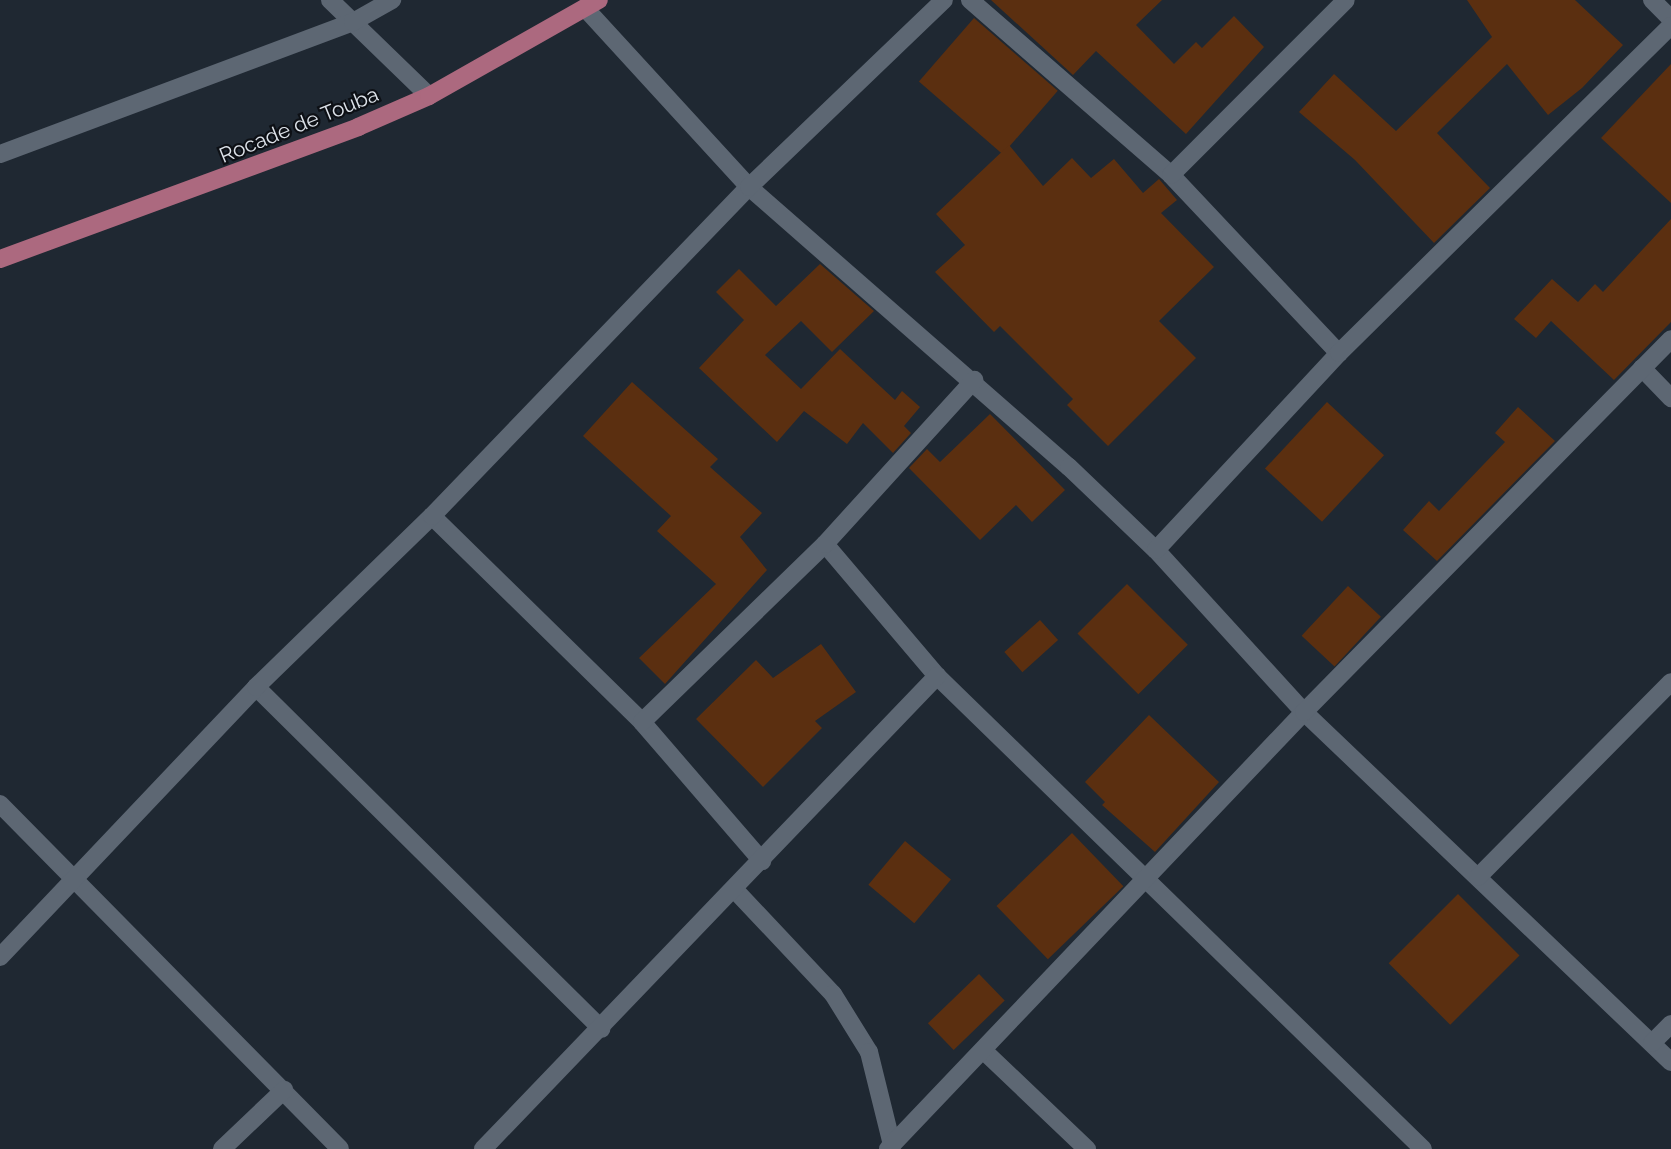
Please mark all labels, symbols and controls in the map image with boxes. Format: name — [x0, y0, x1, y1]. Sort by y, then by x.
street label: Rocade de Touba — [215, 81, 383, 169]

